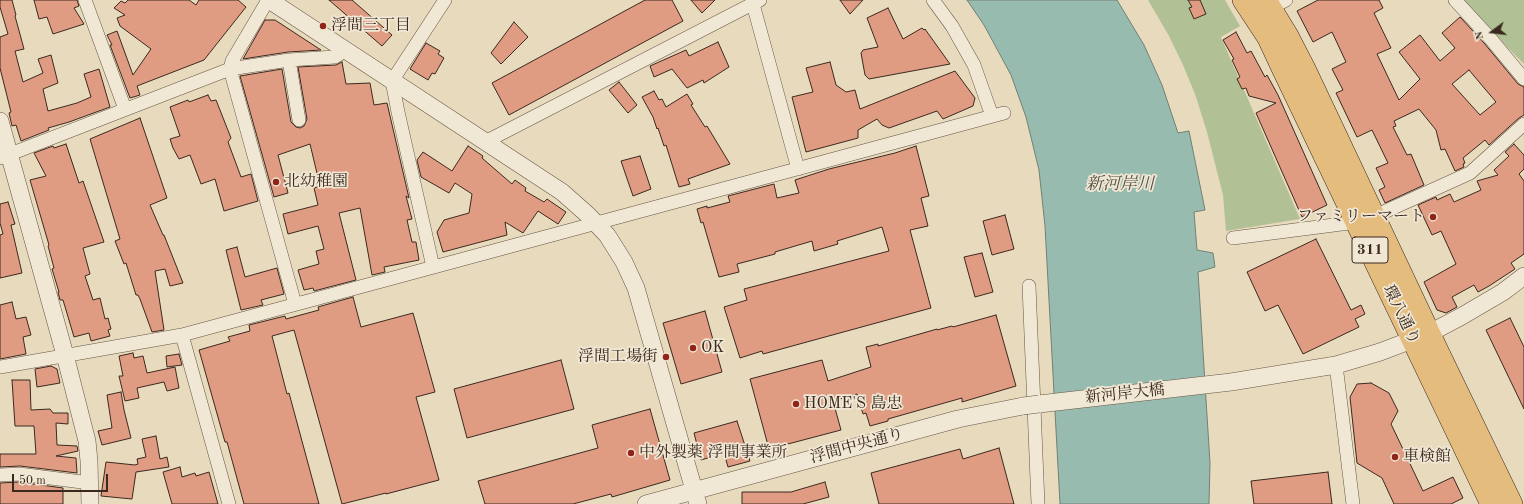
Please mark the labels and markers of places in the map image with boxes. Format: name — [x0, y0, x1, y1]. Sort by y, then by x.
place label: 浮間三丁目 — [331, 16, 411, 36]
marker: 浮間三丁目 — [318, 21, 328, 31]
place label: 北幼稚園 — [284, 172, 348, 192]
marker: 北幼稚園 — [271, 177, 281, 187]
place label: ファミリーマート — [1297, 207, 1425, 227]
marker: ファミリーマート — [1428, 212, 1438, 222]
place label: OK — [701, 338, 724, 358]
marker: OK — [688, 343, 698, 353]
place label: 浮間工場街 — [578, 347, 658, 367]
marker: 浮間工場街 — [661, 352, 671, 362]
place label: HOME'S 島忠 — [804, 394, 902, 414]
marker: HOME'S 島忠 — [791, 399, 801, 409]
place label: 中外製薬 浮間事業所 — [639, 443, 787, 463]
place label: 車検館 — [1403, 447, 1451, 467]
marker: 中外製薬 浮間事業所 — [626, 448, 636, 458]
marker: 車検館 — [1390, 452, 1400, 462]

